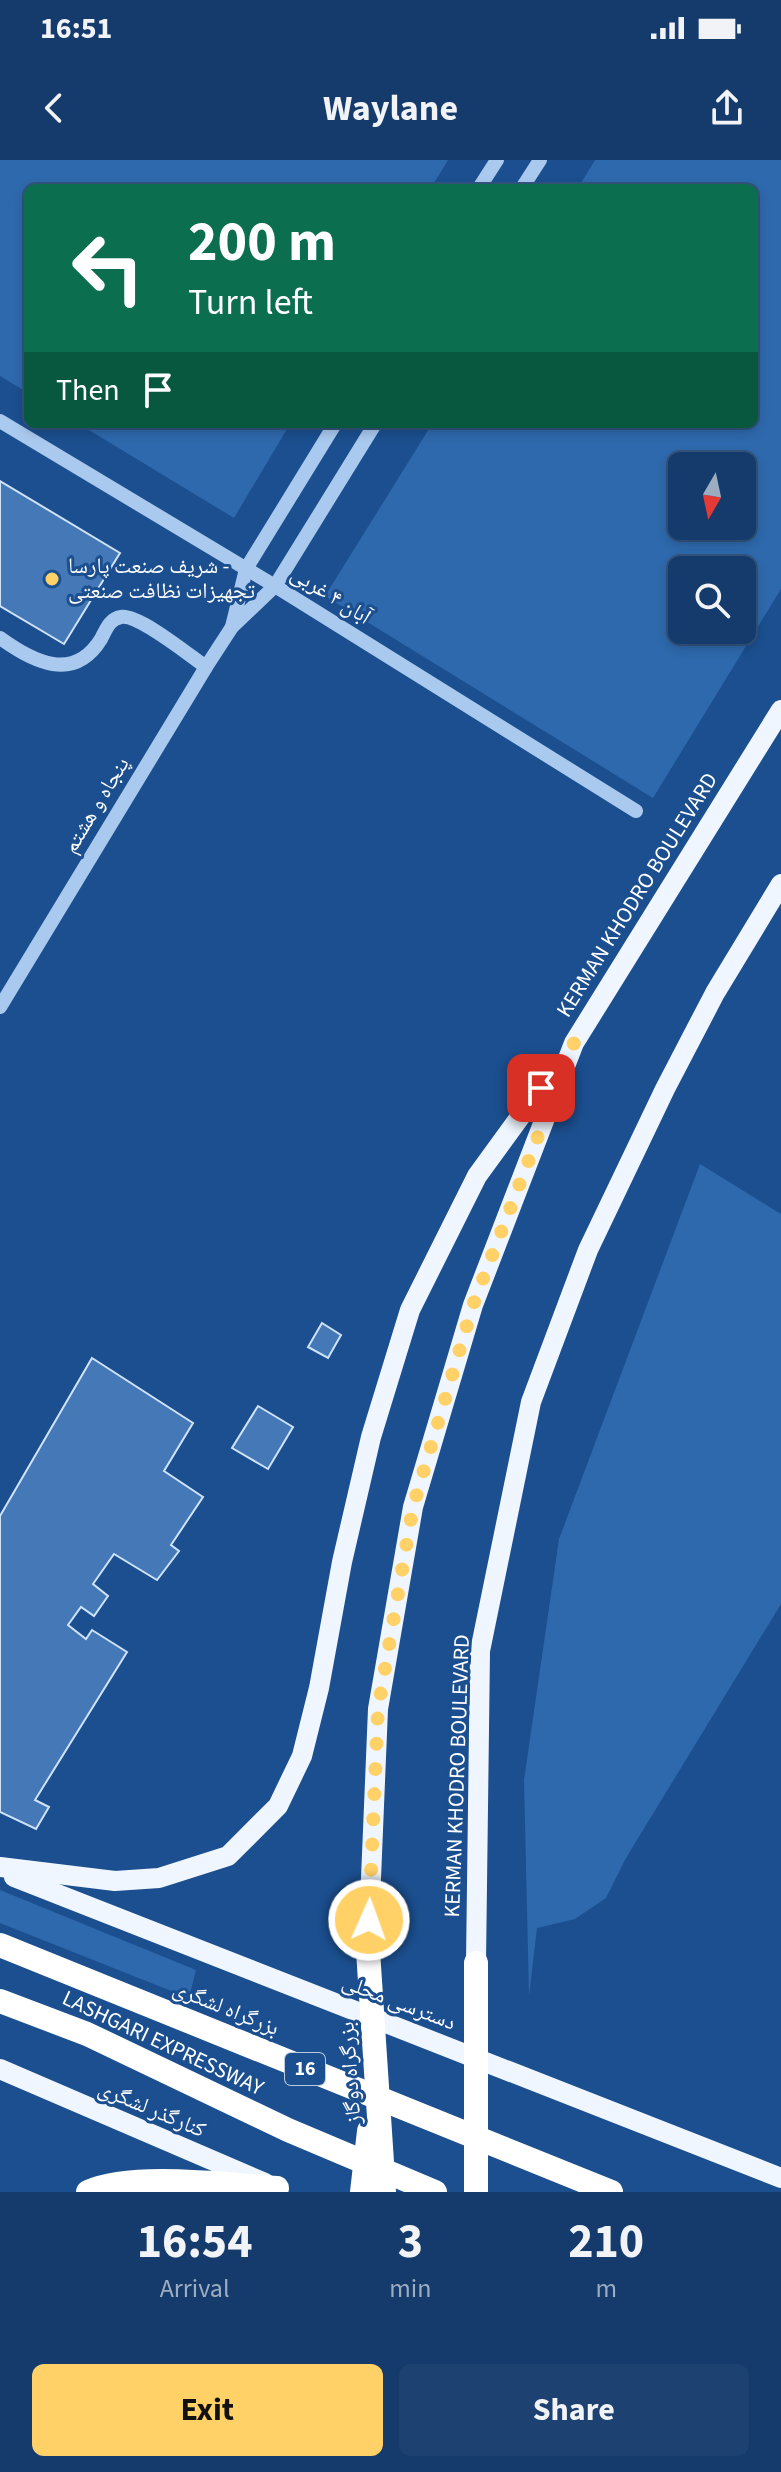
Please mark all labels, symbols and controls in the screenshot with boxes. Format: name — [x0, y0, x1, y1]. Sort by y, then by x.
text: 16:51 — [40, 7, 112, 50]
text: Waylane — [323, 83, 458, 134]
icon: back — [32, 86, 76, 130]
icon: share — [705, 86, 749, 130]
text: 200 m — [188, 203, 336, 282]
icon: left — [56, 216, 160, 320]
text: Turn left — [188, 277, 313, 328]
icon: arrive — [136, 368, 180, 412]
text: Then — [56, 369, 120, 412]
north arrow — [668, 452, 756, 540]
map controls — [668, 452, 756, 644]
place label: شریف صنعت پارسا - تجهیزات نظافت صنعتی — [68, 550, 255, 607]
button: search — [668, 556, 756, 644]
street label: آبان ۴ غربی — [285, 558, 378, 633]
marker: شریف صنعت پارسا - تجهیزات نظافت صنعتی — [43, 570, 61, 588]
street label: پنجاه و هشتم — [55, 751, 137, 859]
street label: KERMAN KHODRO BOULEVARD — [548, 766, 726, 1024]
pin — [507, 1054, 575, 1122]
icon: arrive — [519, 1066, 563, 1110]
street label: KERMAN KHODRO BOULEVARD — [436, 1634, 478, 1918]
position arrow — [327, 1878, 411, 1962]
street label: دسترسی محلی — [337, 1966, 461, 2038]
street label: بزرگراه لشگری — [168, 1972, 284, 2044]
street label: LASHGARI EXPRESSWAY — [57, 1982, 269, 2104]
street label: بزرگراه دوگاز — [330, 2021, 370, 2126]
road number: 16 — [285, 2053, 325, 2085]
street label: کنارگذر لشگری — [93, 2072, 211, 2146]
text: 16:54 — [137, 2208, 253, 2276]
text: 3 — [398, 2208, 423, 2276]
text: 210 — [568, 2208, 644, 2276]
text: Arrival — [160, 2270, 230, 2307]
text: min — [389, 2270, 431, 2307]
text: m — [595, 2270, 617, 2307]
button: Exit — [32, 2364, 383, 2456]
button: Share — [399, 2364, 749, 2456]

